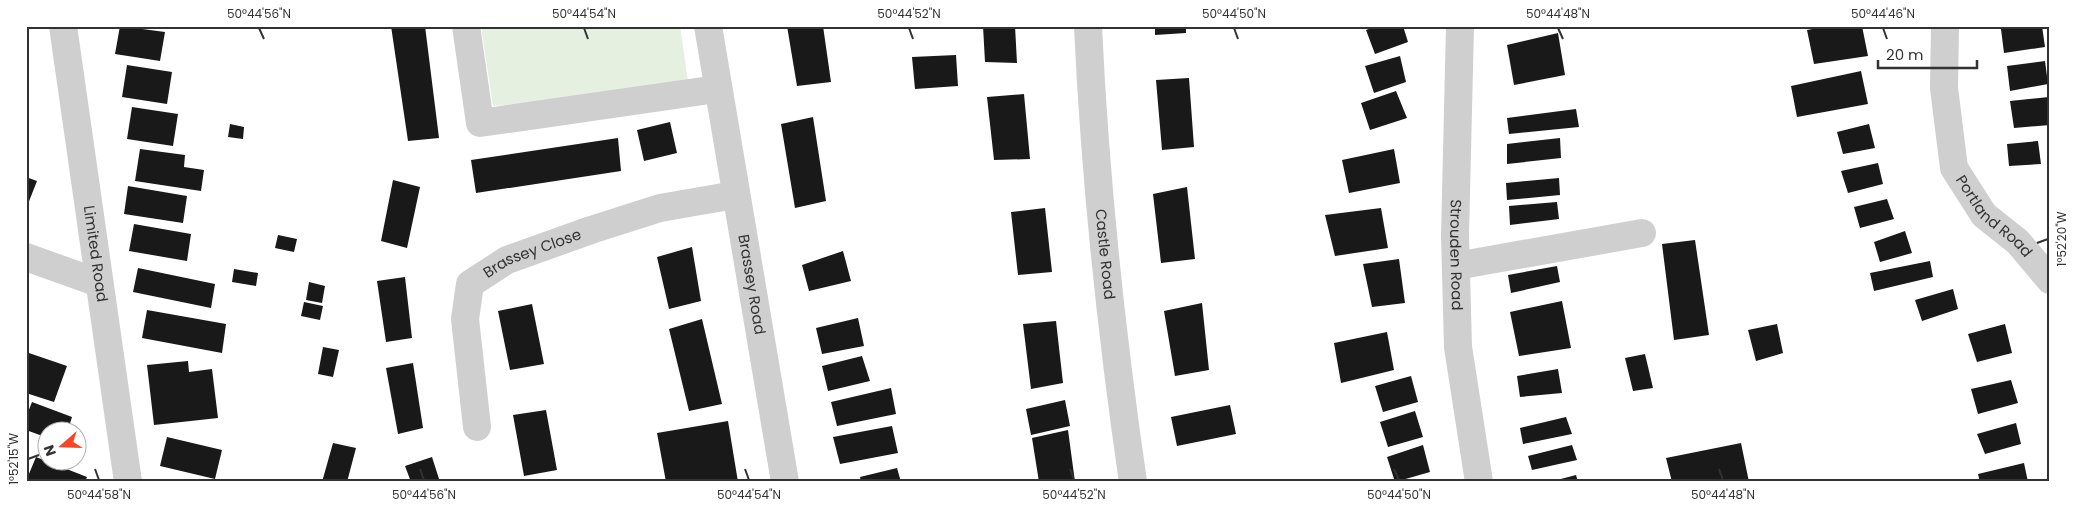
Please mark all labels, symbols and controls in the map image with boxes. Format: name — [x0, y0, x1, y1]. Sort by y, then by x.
text: 50°44'56"N — [227, 5, 291, 22]
text: 50°44'54"N — [552, 5, 616, 22]
text: 50°44'52"N — [877, 5, 941, 22]
text: 50°44'50"N — [1202, 5, 1266, 22]
text: 50°44'48"N — [1526, 5, 1590, 22]
text: 50°44'46"N — [1851, 5, 1915, 22]
scale bar — [1878, 38, 1977, 70]
text: 20 m — [1886, 44, 1924, 65]
street label: Portland Road — [1951, 171, 2037, 262]
street label: Strouden Road — [1445, 199, 1468, 311]
street label: Limited Road — [79, 204, 113, 303]
street label: Castle Road — [1091, 208, 1121, 301]
text: 1°52'20"W — [2053, 211, 2070, 266]
street label: Brassey Close — [479, 223, 584, 283]
street label: Brassey Road — [733, 233, 771, 336]
north arrow — [38, 420, 88, 470]
text: 1°52'15"W — [5, 433, 22, 485]
text: N — [39, 442, 61, 459]
text: 50°44'58"N — [67, 486, 131, 503]
text: 50°44'56"N — [392, 486, 456, 503]
text: 50°44'54"N — [717, 486, 781, 503]
text: 50°44'52"N — [1042, 486, 1106, 503]
text: 50°44'50"N — [1367, 486, 1431, 503]
text: 50°44'48"N — [1691, 486, 1755, 503]

